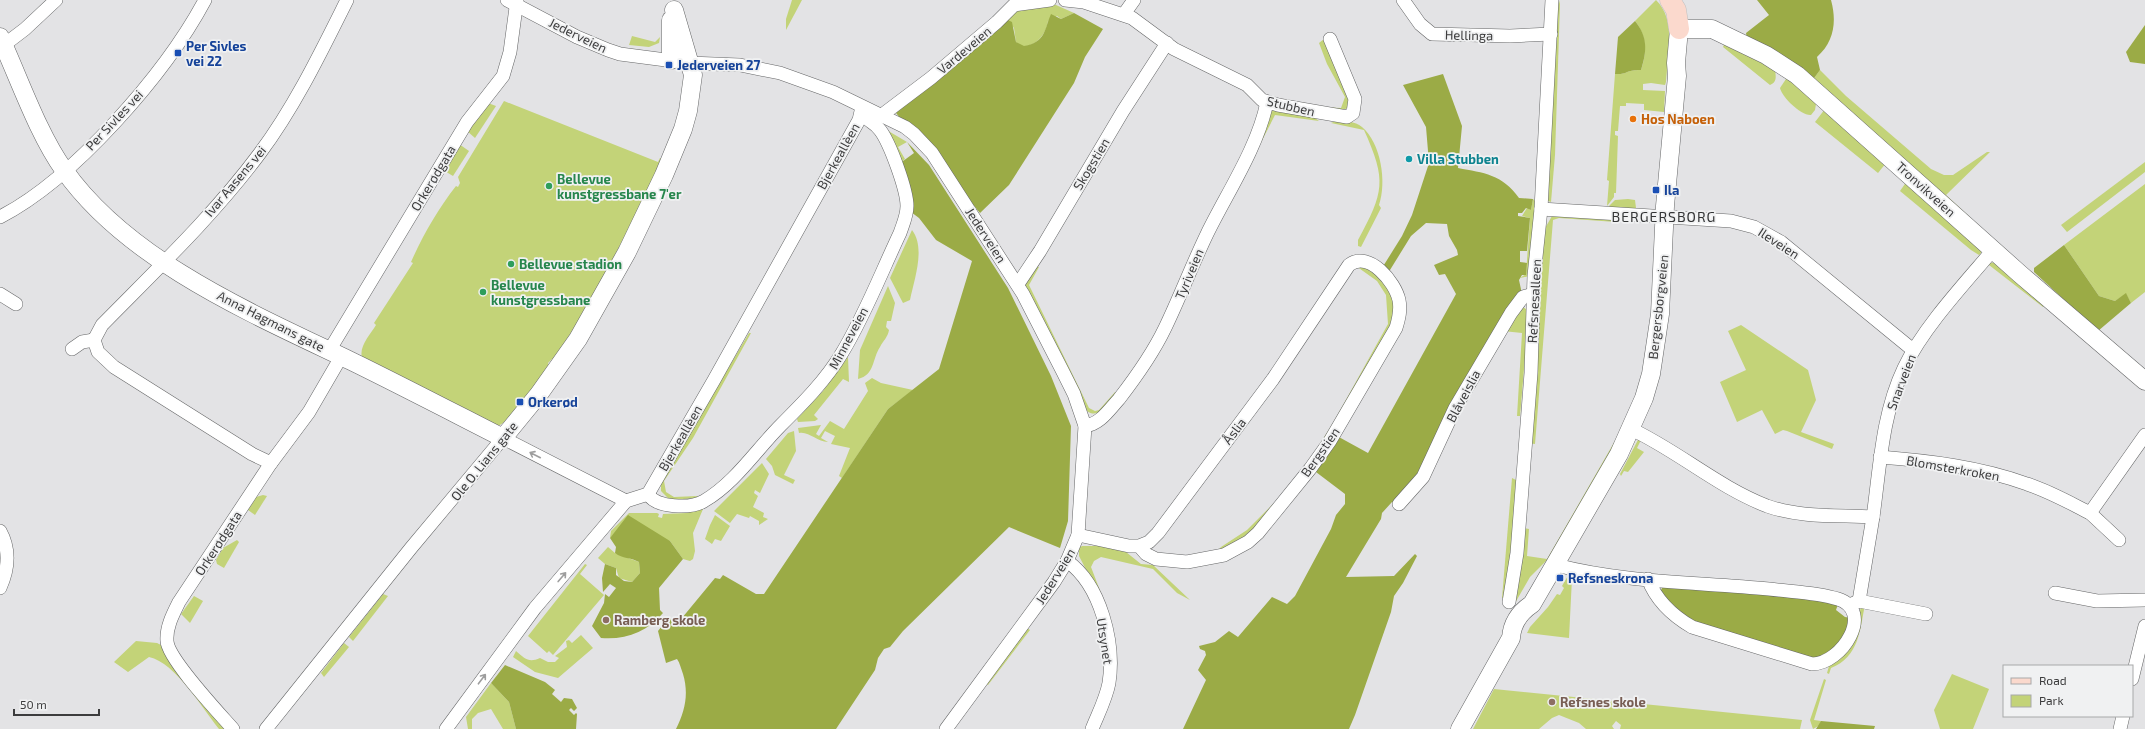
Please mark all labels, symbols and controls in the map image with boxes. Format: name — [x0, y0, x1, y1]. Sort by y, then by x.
street label: Jederveien — [546, 14, 610, 56]
street label: Vardeveien — [934, 23, 994, 77]
street label: Hellinga — [1445, 27, 1493, 43]
place label: Per Sivles vei 22 — [186, 38, 247, 69]
marker: Per Sivles vei 22 — [173, 48, 183, 58]
place label: Jederveien 27 — [677, 57, 760, 73]
marker: Jederveien 27 — [664, 60, 674, 70]
street label: Per Sivles vei — [82, 86, 146, 154]
street label: Stubben — [1265, 93, 1317, 119]
place label: Hos Naboen — [1641, 111, 1715, 127]
marker: Hos Naboen — [1628, 114, 1638, 124]
street label: Bjerkeallèen — [813, 120, 863, 192]
street label: Skogstien — [1069, 135, 1113, 193]
street label: Ivar Aasens vei — [201, 142, 269, 220]
street label: Orkerødgata — [407, 142, 459, 214]
place label: Villa Stubben — [1417, 151, 1499, 167]
marker: Villa Stubben — [1404, 154, 1414, 164]
street label: Tronvikveien — [1893, 158, 1959, 220]
place label: Bellevue kunstgressbane 7'er — [557, 171, 682, 202]
marker: Bellevue kunstgressbane 7'er — [544, 181, 554, 191]
place label: Ila — [1664, 182, 1679, 198]
marker: Ila — [1651, 185, 1661, 195]
street label: Jederveien — [962, 204, 1010, 266]
district label: BERGERSBORG — [1612, 208, 1716, 225]
street label: Ileveien — [1755, 224, 1803, 262]
street label: Tyriveien — [1171, 246, 1207, 302]
street label: Bergersborgveien — [1645, 254, 1671, 360]
place label: Bellevue stadion — [519, 256, 622, 272]
marker: Bellevue stadion — [506, 259, 516, 269]
street label: Refsnesalleen — [1524, 259, 1544, 343]
place label: Bellevue kunstgressbane — [491, 277, 590, 308]
street label: Anna Hagmans gate — [215, 287, 327, 355]
marker: Bellevue kunstgressbane — [478, 287, 488, 297]
street label: Minneveien — [825, 304, 871, 372]
street label: Snarveien — [1883, 352, 1919, 412]
street label: Blåveislia — [1443, 367, 1483, 425]
place label: Orkerød — [528, 394, 578, 410]
marker: Orkerød — [515, 397, 525, 407]
street label: Bjerkeallèen — [655, 402, 705, 474]
street label: Åslia — [1219, 415, 1249, 447]
street label: Ole O. Lians gate — [447, 418, 521, 504]
street label: Bergstien — [1297, 424, 1343, 480]
one-way arrow — [530, 451, 542, 458]
street label: Blomsterkroken — [1905, 452, 2001, 484]
street label: Orkerødgata — [191, 508, 245, 578]
street label: Jederveien — [1032, 545, 1078, 607]
place label: Refsneskrona — [1568, 570, 1653, 586]
one-way arrow — [557, 571, 566, 582]
marker: Refsneskrona — [1555, 573, 1565, 583]
place label: Ramberg skole — [614, 612, 705, 628]
marker: Ramberg skole — [601, 615, 611, 625]
street label: Utsynet — [1093, 617, 1117, 665]
legend — [2003, 665, 2133, 717]
text: Road — [2039, 673, 2067, 687]
one-way arrow — [478, 674, 486, 685]
scale bar — [14, 691, 99, 717]
text: Park — [2039, 693, 2064, 707]
place label: Refsnes skole — [1560, 694, 1646, 710]
text: 50 m — [20, 697, 47, 711]
marker: Refsnes skole — [1547, 697, 1557, 707]

